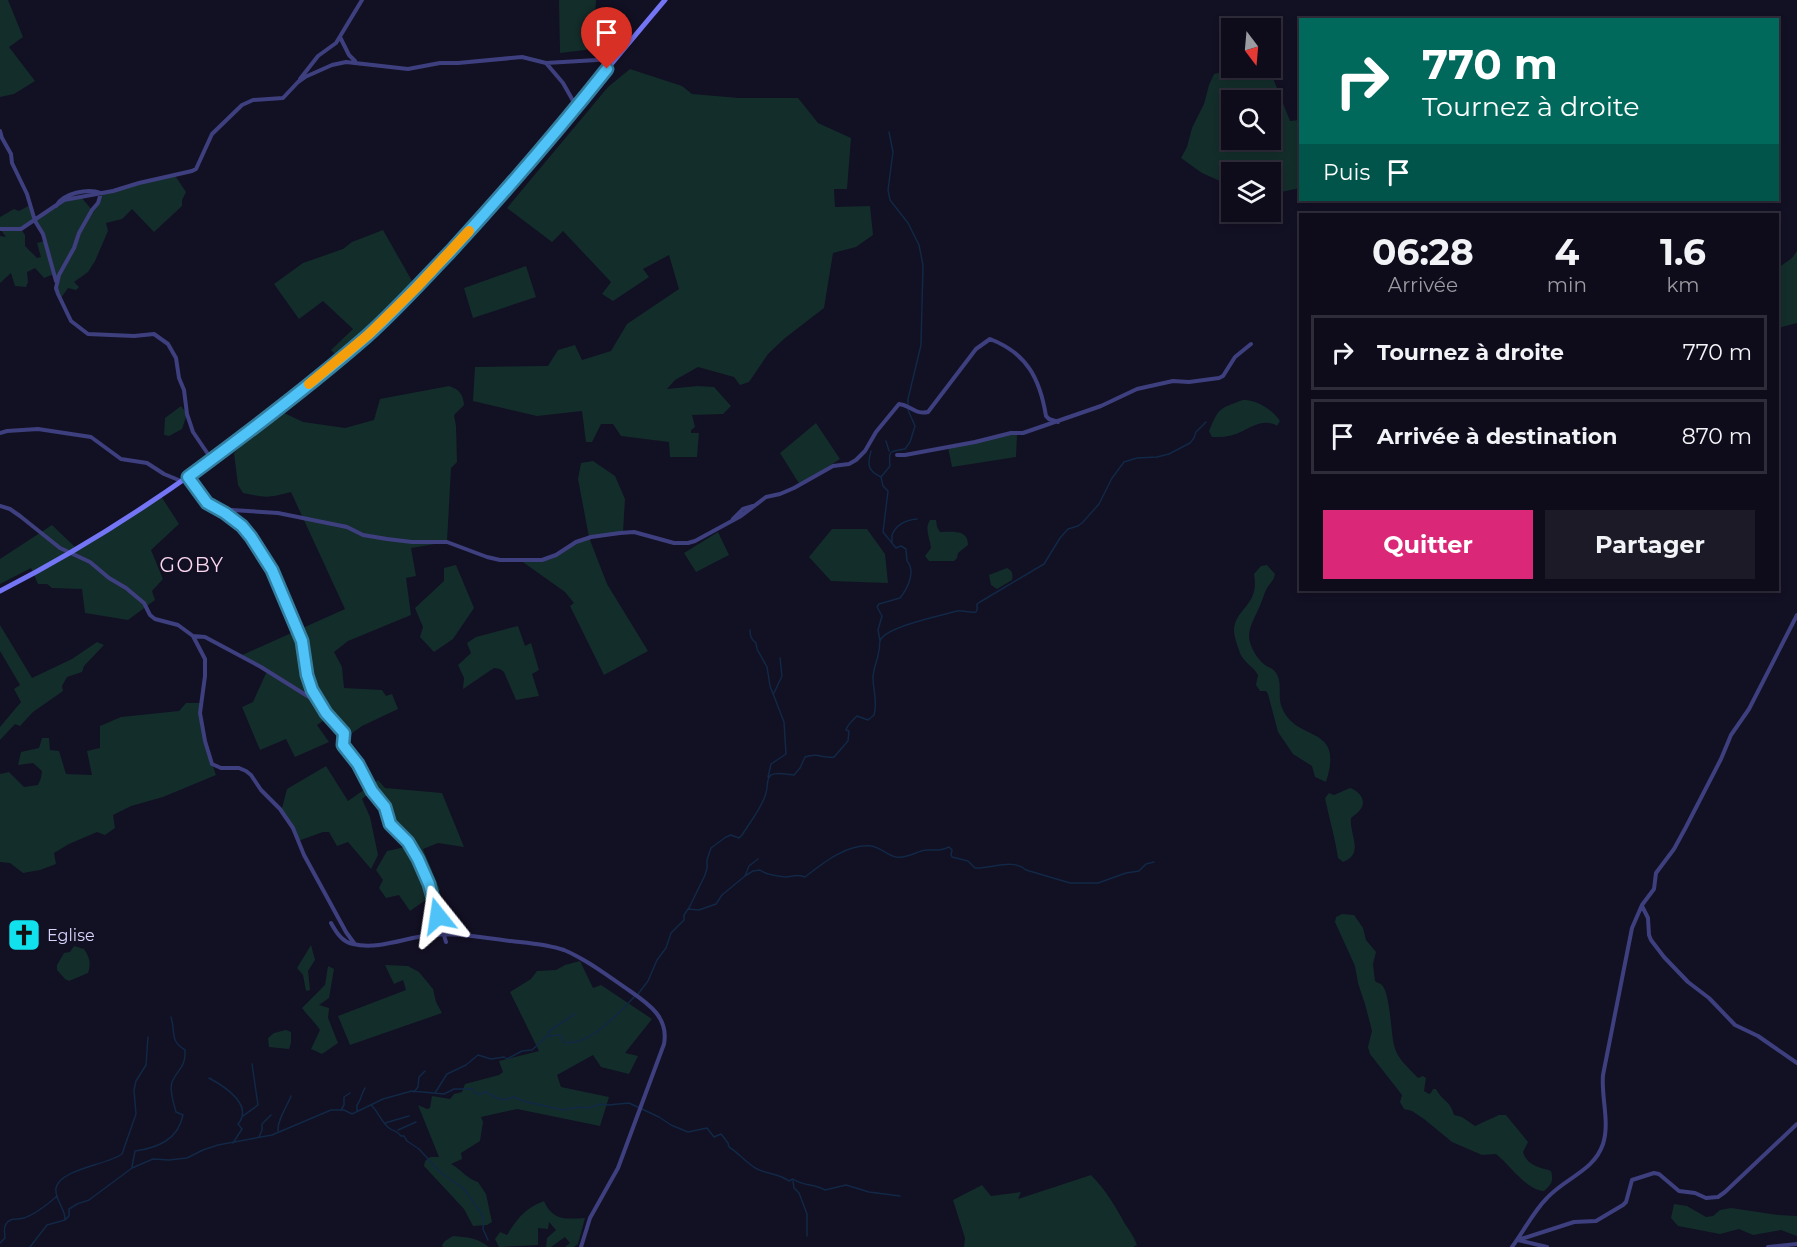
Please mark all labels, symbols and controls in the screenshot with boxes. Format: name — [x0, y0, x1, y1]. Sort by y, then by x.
pin — [581, 7, 632, 69]
icon: arrive — [590, 16, 623, 49]
north arrow — [1221, 18, 1281, 78]
map controls — [1221, 18, 1281, 222]
text: 770 m — [1422, 38, 1558, 90]
icon: right — [1323, 42, 1401, 120]
button: search — [1221, 90, 1281, 150]
text: Tournez à droite — [1422, 90, 1640, 123]
icon: arrive — [1382, 156, 1415, 189]
text: Puis — [1323, 159, 1370, 186]
button: layers — [1221, 162, 1281, 222]
text: 06:28 — [1372, 230, 1474, 274]
text: 4 — [1554, 230, 1579, 274]
text: 1.6 — [1660, 230, 1706, 274]
text: Arrivée — [1388, 273, 1458, 297]
text: min — [1547, 273, 1587, 297]
text: km — [1666, 273, 1699, 297]
icon: right — [1326, 336, 1359, 369]
text: Tournez à droite — [1377, 339, 1564, 366]
text: 770 m — [1683, 339, 1752, 366]
icon: arrive — [1326, 420, 1359, 453]
text: Arrivée à destination — [1377, 423, 1617, 450]
text: 870 m — [1682, 423, 1752, 450]
button: Quitter — [1323, 510, 1533, 579]
button: Partager — [1545, 510, 1755, 579]
district label: GOBY — [159, 553, 225, 577]
position arrow — [406, 884, 470, 948]
church icon: Eglise — [6, 917, 42, 953]
place label: Eglise — [47, 926, 95, 945]

